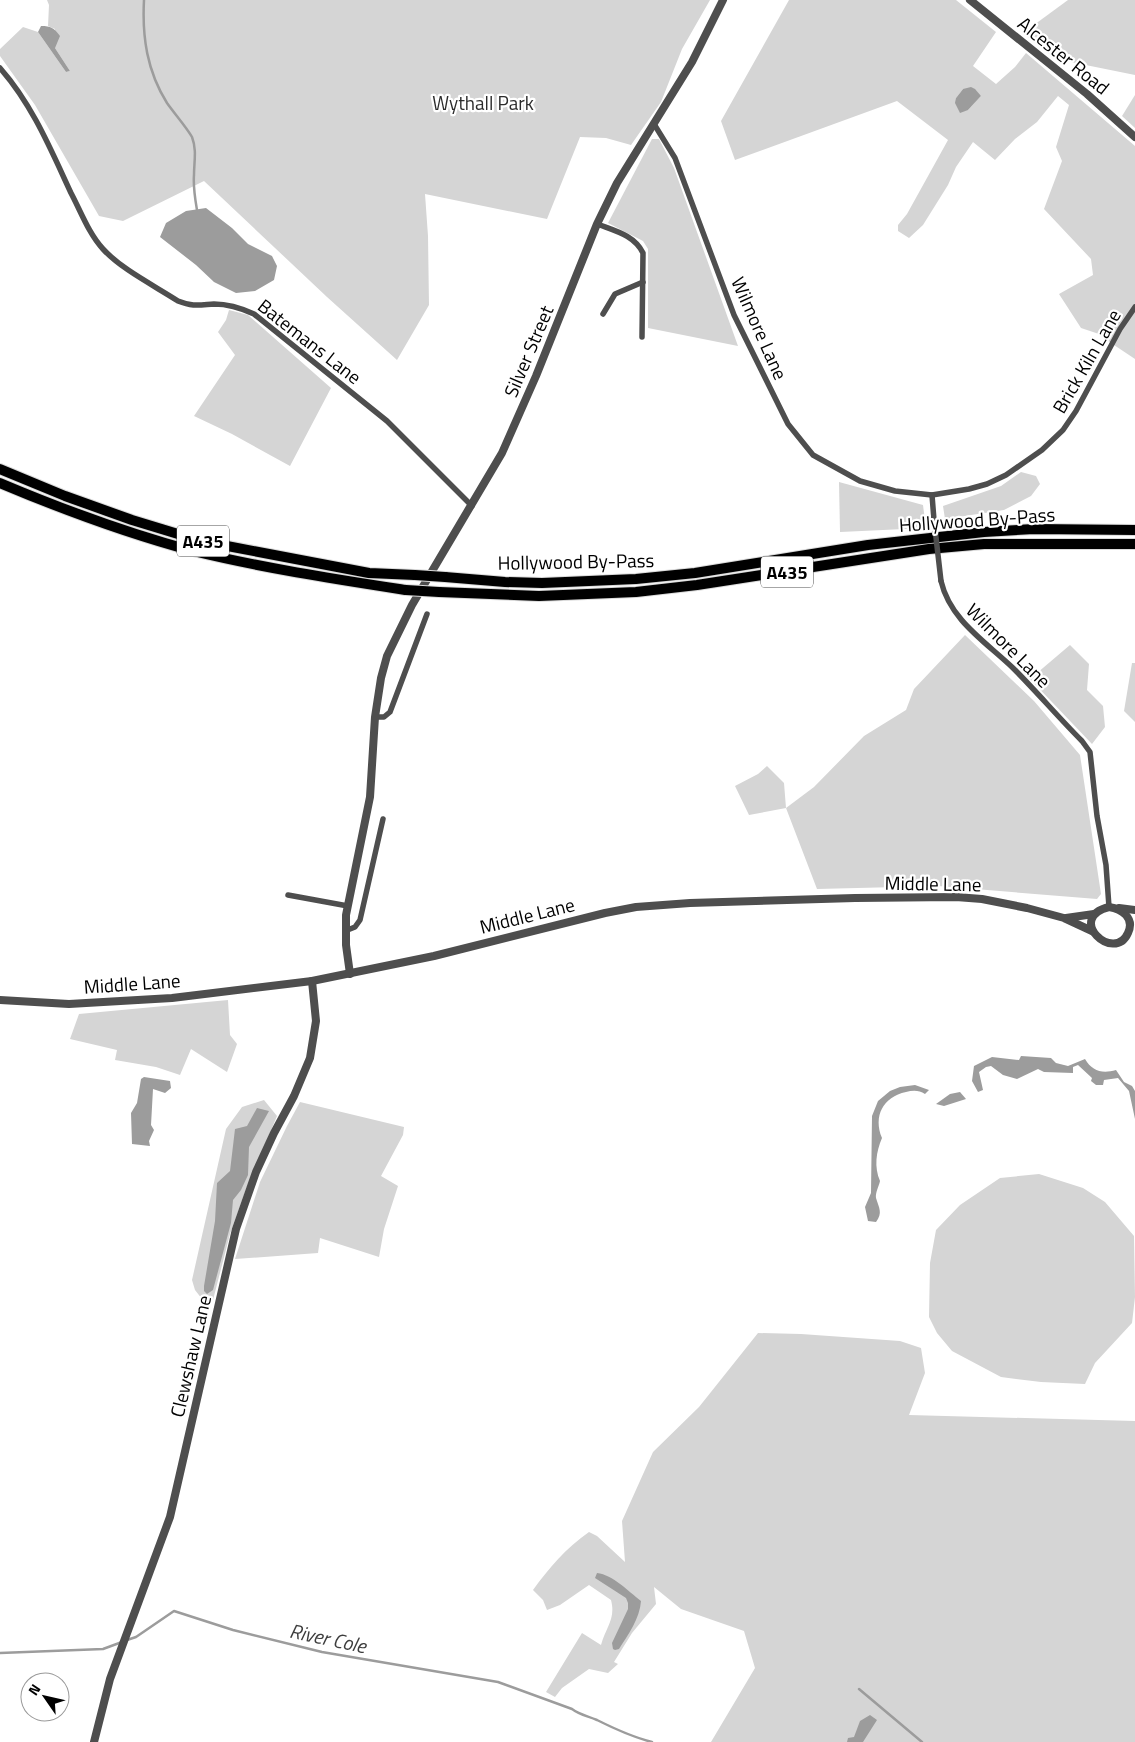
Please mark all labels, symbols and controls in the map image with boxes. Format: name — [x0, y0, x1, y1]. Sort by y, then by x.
street label: Alcester Road — [1012, 9, 1116, 101]
park label: Wythall Park — [432, 88, 534, 117]
street label: Wilmore Lane — [724, 272, 796, 384]
street label: Batemans Lane — [252, 291, 368, 391]
street label: Silver Street — [496, 300, 560, 401]
street label: Brick Kiln Lane — [1044, 303, 1128, 419]
street label: Hollywood By-Pass — [898, 499, 1056, 539]
road number: A435 — [177, 526, 229, 556]
street label: Hollywood By-Pass — [497, 545, 655, 577]
road number: A435 — [761, 556, 813, 588]
street label: Wilmore Lane — [960, 596, 1058, 694]
street label: Middle Lane — [884, 868, 982, 898]
street label: Middle Lane — [477, 889, 577, 941]
street label: Middle Lane — [83, 965, 181, 1001]
street label: Clewshaw Lane — [162, 1292, 218, 1420]
water label: River Cole — [287, 1615, 371, 1662]
north arrow — [20, 1672, 70, 1722]
text: N — [22, 1680, 45, 1699]

